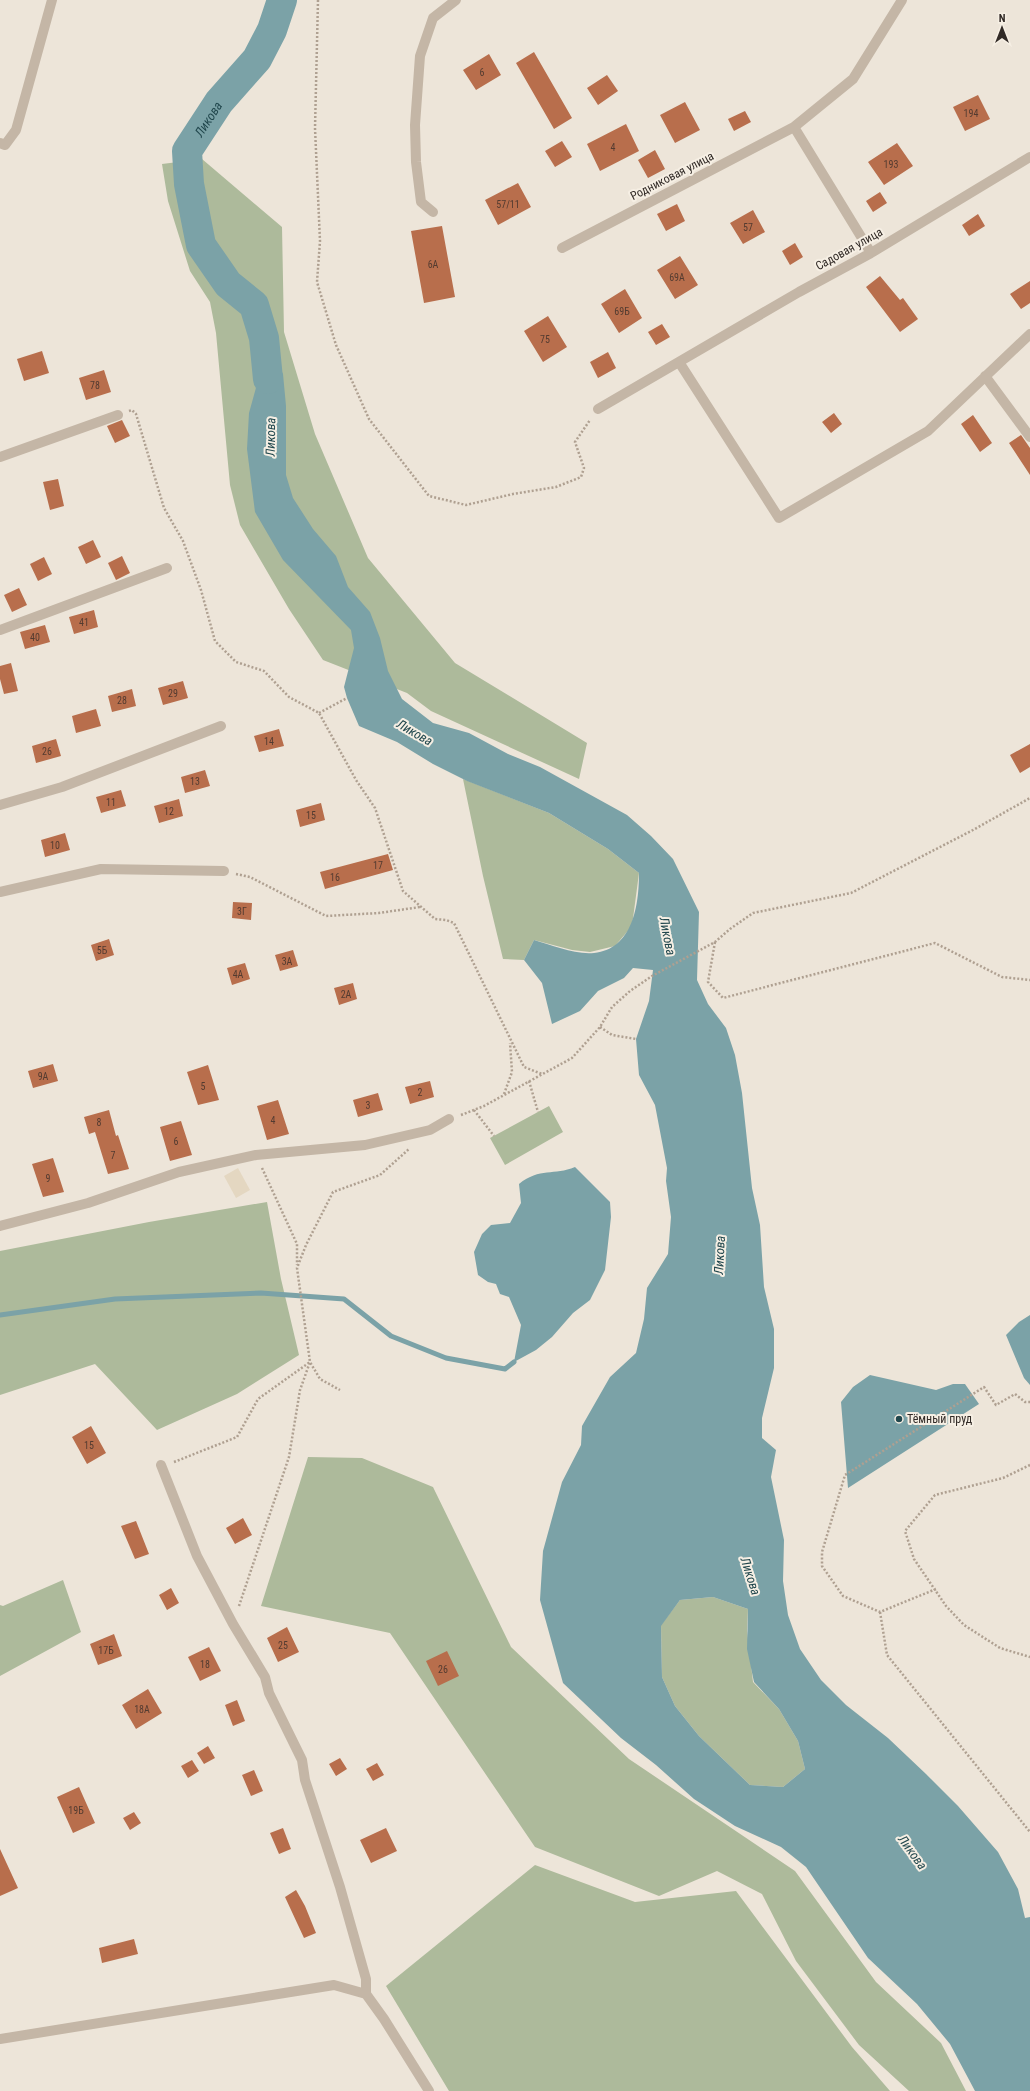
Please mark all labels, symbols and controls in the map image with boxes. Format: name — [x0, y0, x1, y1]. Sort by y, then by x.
north arrow — [982, 8, 1022, 48]
text: N — [999, 12, 1006, 25]
house number: 6 — [480, 67, 485, 78]
water label: Ликова — [191, 99, 225, 140]
house number: 194 — [964, 108, 978, 119]
house number: 4 — [611, 142, 616, 153]
street label: Родниковая улица — [628, 149, 716, 203]
house number: 193 — [884, 159, 898, 170]
house number: 57/11 — [496, 199, 520, 210]
house number: 57 — [743, 222, 753, 233]
street label: Садовая улица — [813, 225, 885, 273]
house number: 6А — [428, 259, 439, 270]
house number: 69А — [669, 272, 685, 283]
house number: 69Б — [614, 306, 630, 317]
house number: 75 — [540, 334, 550, 345]
house number: 78 — [90, 380, 100, 391]
water label: Ликова — [263, 417, 278, 458]
house number: 41 — [79, 617, 89, 628]
house number: 40 — [30, 632, 40, 643]
house number: 29 — [168, 688, 178, 699]
house number: 28 — [117, 695, 127, 706]
water label: Ликова — [393, 716, 435, 749]
house number: 14 — [264, 736, 274, 747]
house number: 26 — [42, 746, 52, 757]
house number: 13 — [190, 776, 200, 787]
house number: 11 — [106, 797, 116, 808]
house number: 12 — [164, 806, 174, 817]
house number: 15 — [306, 810, 316, 821]
house number: 10 — [50, 840, 60, 851]
house number: 17 — [373, 860, 383, 871]
house number: 16 — [330, 872, 340, 883]
house number: 3Г — [237, 906, 247, 917]
water label: Ликова — [656, 915, 679, 957]
house number: 5Б — [97, 945, 108, 956]
house number: 3А — [282, 956, 293, 967]
house number: 4А — [233, 969, 244, 980]
house number: 2А — [341, 989, 352, 1000]
house number: 9А — [38, 1071, 49, 1082]
house number: 5 — [201, 1081, 206, 1092]
house number: 2 — [418, 1087, 423, 1098]
house number: 3 — [366, 1100, 371, 1111]
house number: 4 — [271, 1115, 276, 1126]
house number: 8 — [97, 1117, 102, 1128]
house number: 6 — [174, 1136, 179, 1147]
house number: 7 — [111, 1150, 116, 1161]
house number: 9 — [46, 1173, 51, 1184]
water label: Ликова — [711, 1235, 728, 1276]
place label: Тёмный пруд — [907, 1412, 973, 1426]
marker: Тёмный пруд — [894, 1414, 904, 1424]
house number: 15 — [84, 1440, 94, 1451]
water label: Ликова — [737, 1554, 764, 1597]
house number: 25 — [278, 1640, 288, 1651]
house number: 17Б — [98, 1645, 114, 1656]
house number: 18 — [200, 1659, 210, 1670]
house number: 26 — [438, 1664, 448, 1675]
house number: 18А — [134, 1704, 150, 1715]
house number: 19Б — [68, 1805, 84, 1816]
water label: Ликова — [895, 1831, 930, 1872]

